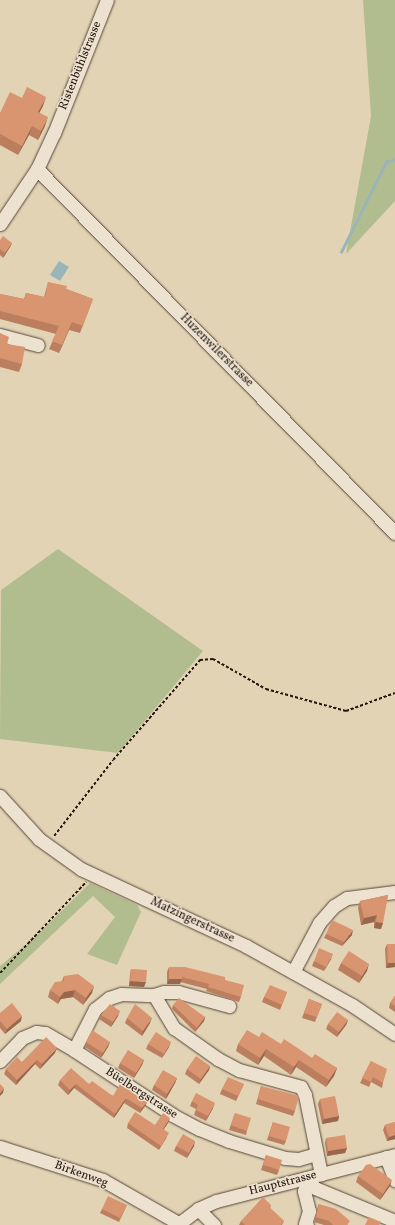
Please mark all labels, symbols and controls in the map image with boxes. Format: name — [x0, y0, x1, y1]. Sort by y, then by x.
street label: Ristenbühlstrasse — [57, 20, 105, 112]
street label: Huzenwilerstrasse — [176, 311, 256, 391]
street label: Matzingerstrasse — [148, 895, 236, 947]
street label: Büelbergstrasse — [102, 1065, 180, 1123]
street label: Birkenweg — [52, 1159, 110, 1191]
street label: Hauptstrasse — [248, 1169, 318, 1199]

